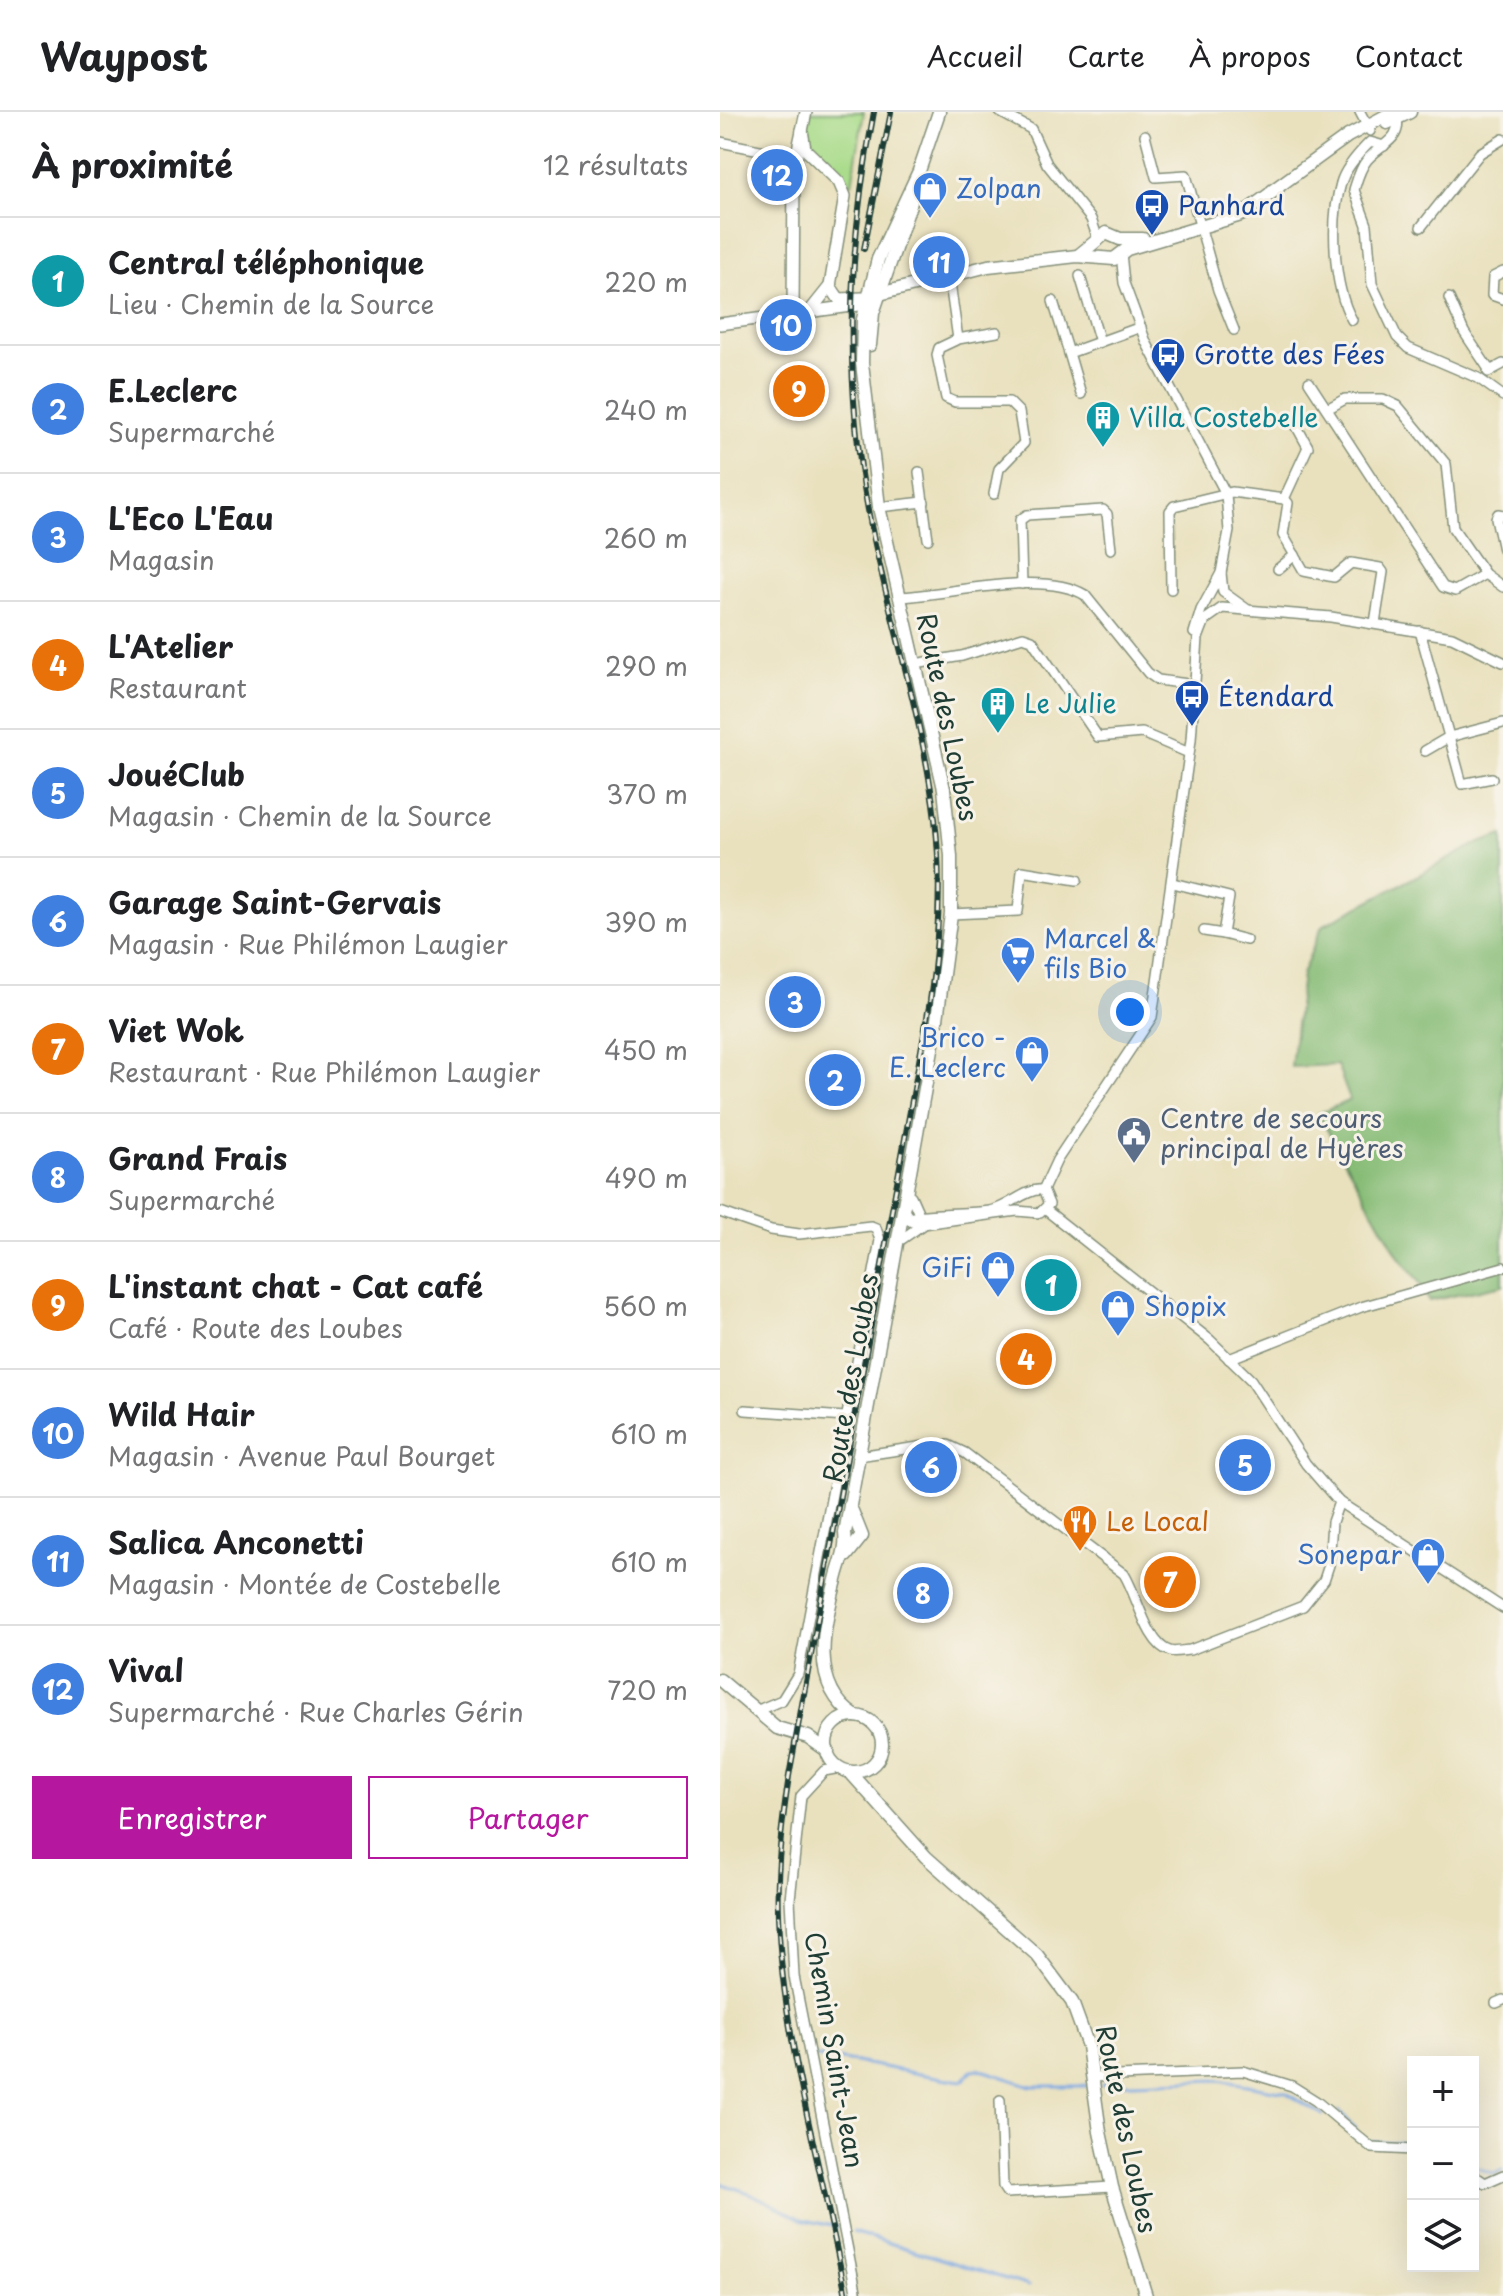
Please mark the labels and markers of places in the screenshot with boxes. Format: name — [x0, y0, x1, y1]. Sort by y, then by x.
pin: 12 — [751, 145, 803, 205]
place label: Zolpan — [956, 168, 1042, 207]
shop icon: Zolpan — [911, 170, 949, 220]
place label: Panhard — [1178, 185, 1285, 224]
bus stop icon: Panhard — [1133, 187, 1171, 237]
pin: 11 — [913, 232, 965, 292]
pin: 10 — [760, 295, 812, 355]
place label: Grotte des Fées — [1194, 334, 1385, 373]
bus stop icon: Grotte des Fées — [1149, 336, 1187, 386]
pin: 9 — [773, 361, 825, 421]
place label: Villa Costebelle — [1129, 397, 1319, 436]
building icon: Villa Costebelle — [1084, 399, 1122, 449]
place label: Étendard — [1218, 676, 1334, 715]
bus stop icon: Étendard — [1173, 678, 1211, 728]
place label: Le Julie — [1024, 683, 1117, 722]
building icon: Le Julie — [979, 685, 1017, 735]
place label: Marcel & fils Bio — [1044, 918, 1156, 987]
supermarket icon: Marcel & fils Bio — [999, 935, 1037, 985]
pin: 3 — [769, 972, 821, 1032]
place label: Brico - E. Leclerc — [889, 1017, 1006, 1086]
shop icon: Brico - E. Leclerc — [1013, 1034, 1051, 1084]
pin: 2 — [809, 1050, 861, 1110]
place label: Centre de secours principal de Hyères — [1160, 1098, 1404, 1167]
public building icon: Centre de secours principal de Hyères — [1115, 1115, 1153, 1165]
place label: GiFi — [921, 1247, 972, 1286]
shop icon: GiFi — [979, 1249, 1017, 1299]
pin: 1 — [1025, 1255, 1077, 1315]
place label: Shopix — [1144, 1286, 1226, 1325]
shop icon: Shopix — [1099, 1288, 1137, 1338]
pin: 4 — [1000, 1329, 1052, 1389]
pin: 5 — [1219, 1435, 1271, 1495]
pin: 6 — [905, 1437, 957, 1497]
place label: Le Local — [1106, 1501, 1209, 1540]
restaurant icon: Le Local — [1061, 1503, 1099, 1553]
place label: Sonepar — [1297, 1534, 1402, 1573]
shop icon: Sonepar — [1409, 1536, 1447, 1586]
pin: 7 — [1144, 1552, 1196, 1612]
pin: 8 — [897, 1563, 949, 1623]

